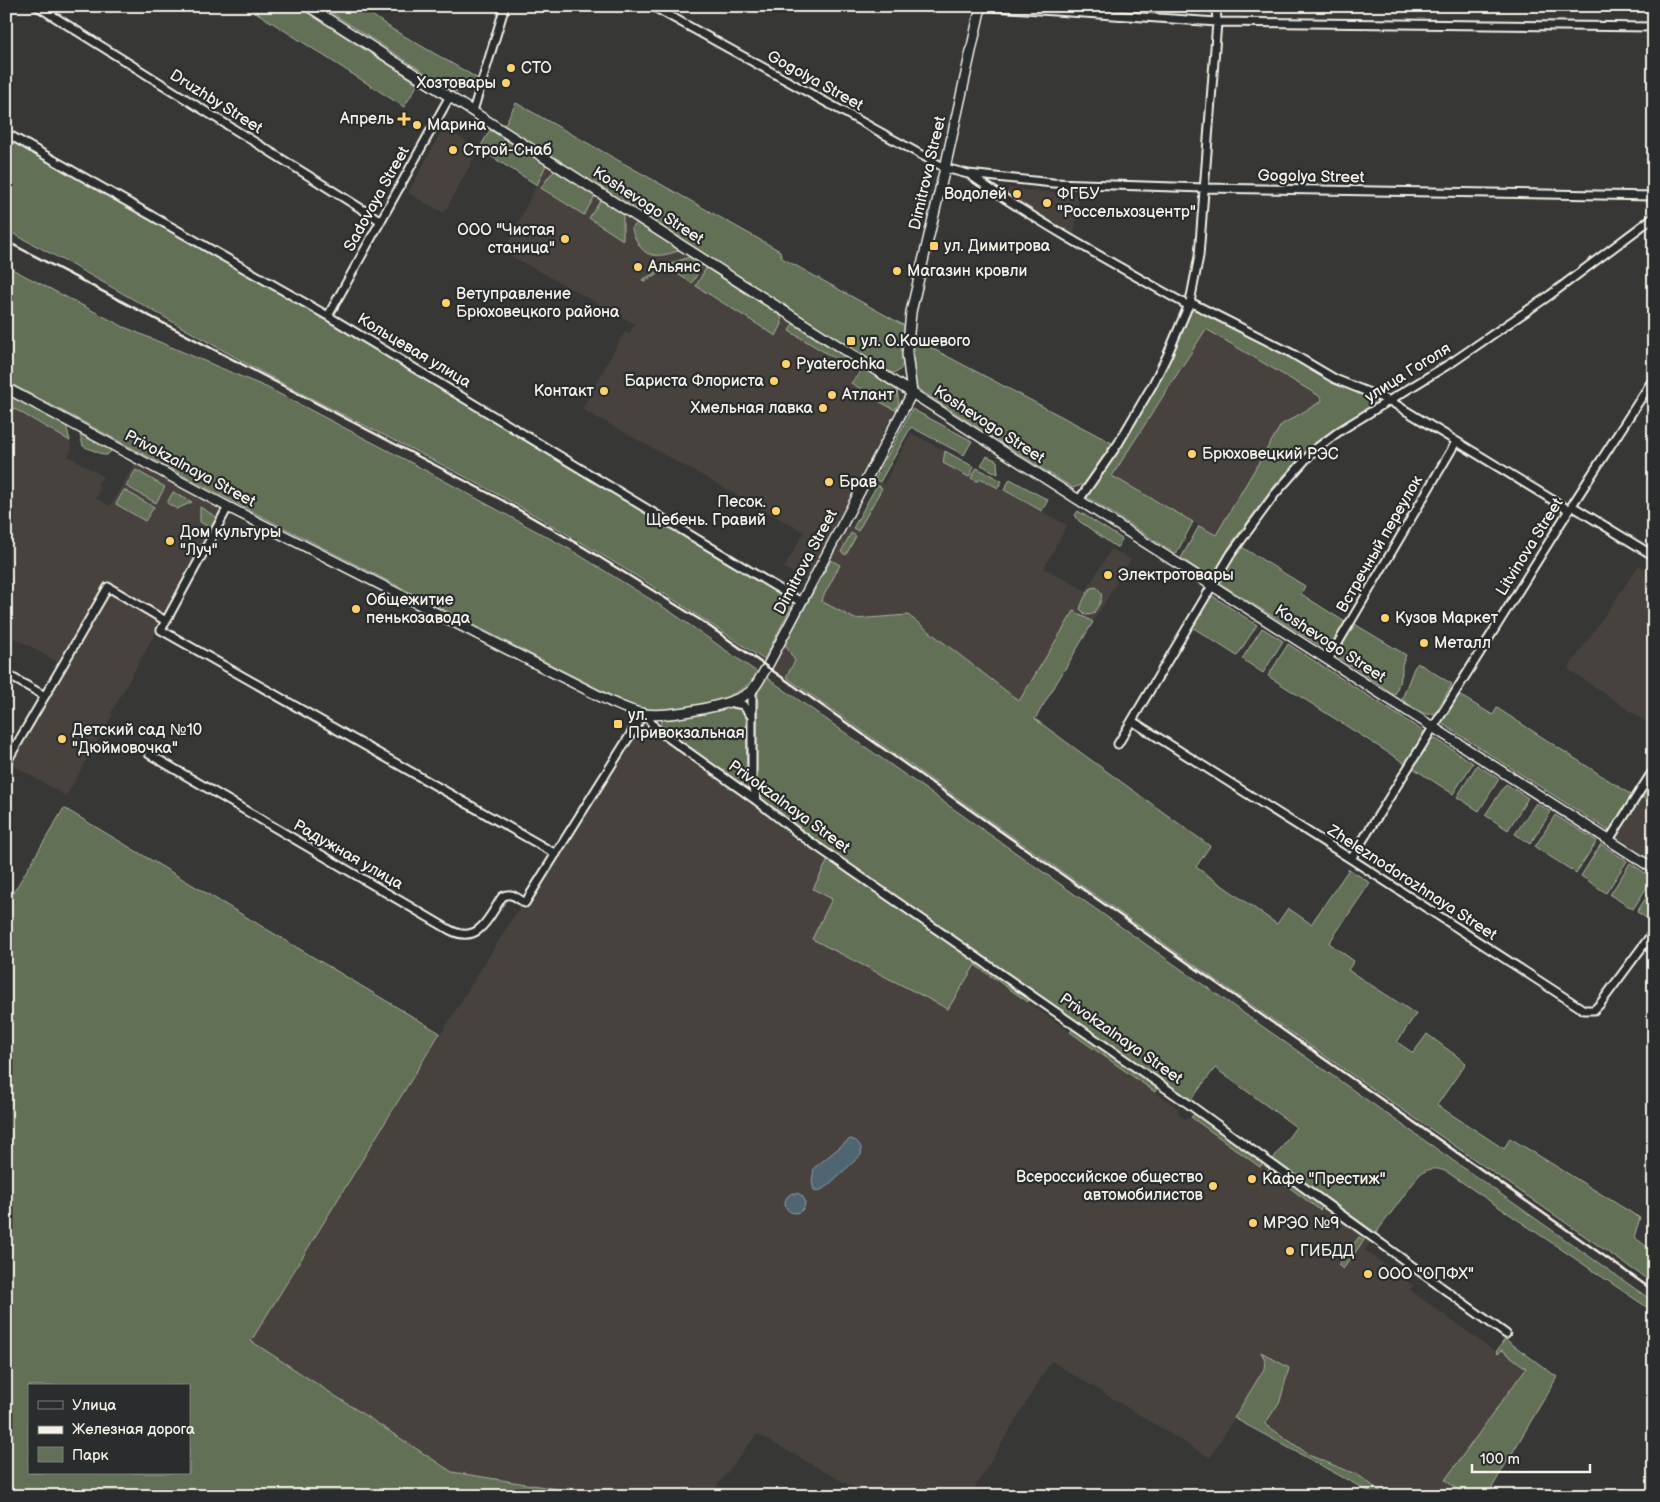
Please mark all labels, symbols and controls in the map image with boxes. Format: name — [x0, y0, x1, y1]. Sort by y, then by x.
street label: Gogolya Street — [764, 47, 866, 115]
place label: СТО — [521, 59, 552, 78]
marker: СТО — [505, 62, 517, 74]
street label: Druzhby Street — [166, 66, 266, 138]
place label: Хозтовары — [417, 74, 496, 93]
marker: Хозтовары — [500, 77, 512, 89]
place label: Апрель — [339, 110, 394, 129]
marker: Апрель — [398, 113, 410, 125]
street label: Dimitrova Street — [906, 114, 950, 232]
place label: Марина — [427, 116, 487, 135]
marker: Марина — [411, 119, 423, 131]
place label: Строй-Снаб — [463, 141, 552, 160]
street label: Sadovaya Street — [340, 143, 414, 255]
marker: Строй-Снаб — [447, 144, 459, 156]
street label: Koshevogo Street — [589, 163, 707, 249]
street label: Gogolya Street — [1257, 167, 1365, 187]
place label: Водолей — [944, 185, 1007, 204]
place label: ФГБУ "Россельхозцентр" — [1057, 185, 1196, 222]
marker: Водолей — [1011, 188, 1023, 200]
marker: ФГБУ "Россельхозцентр" — [1041, 197, 1053, 209]
place label: ООО "Чистая станица" — [457, 221, 555, 258]
marker: ООО "Чистая станица" — [559, 233, 571, 245]
place label: ул. Димитрова — [944, 237, 1051, 256]
marker: ул. Димитрова — [928, 240, 940, 252]
place label: Альянс — [647, 258, 701, 277]
marker: Альянс — [632, 261, 644, 273]
place label: Магазин кровли — [907, 262, 1027, 281]
marker: Магазин кровли — [891, 265, 903, 277]
place label: Ветуправление Брюховецкого района — [456, 285, 620, 322]
marker: Ветуправление Брюховецкого района — [440, 297, 452, 309]
street label: Кольцевая улица — [354, 310, 475, 393]
place label: ул. О.Кошевого — [861, 332, 970, 351]
marker: ул. О.Кошевого — [845, 335, 857, 347]
street label: улица Гоголя — [1361, 339, 1455, 407]
place label: Pyaterochka — [796, 355, 885, 374]
marker: Pyaterochka — [780, 358, 792, 370]
place label: Бариста Флориста — [625, 372, 765, 391]
marker: Бариста Флориста — [768, 375, 780, 387]
place label: Контакт — [534, 382, 595, 401]
street label: Koshevogo Street — [930, 382, 1048, 468]
marker: Контакт — [598, 385, 610, 397]
place label: Атлант — [841, 386, 895, 405]
marker: Атлант — [826, 389, 838, 401]
place label: Хмельная лавка — [691, 399, 814, 418]
marker: Хмельная лавка — [817, 402, 829, 414]
street label: Privokzalnaya Street — [121, 426, 259, 512]
place label: Брюховецкий РЭС — [1202, 445, 1339, 464]
marker: Брюховецкий РЭС — [1186, 448, 1198, 460]
street label: Встречный переулок — [1333, 472, 1427, 616]
place label: Брав — [839, 473, 878, 492]
marker: Брав — [823, 476, 835, 488]
place label: Песок. Щебень. Гравий — [646, 493, 766, 530]
street label: Litvinova Street — [1492, 494, 1568, 599]
marker: Песок. Щебень. Гравий — [770, 505, 782, 517]
street label: Dimitrova Street — [770, 506, 842, 618]
place label: Дом культуры "Луч" — [180, 523, 281, 560]
marker: Дом культуры "Луч" — [164, 535, 176, 547]
place label: Электротовары — [1118, 566, 1234, 585]
marker: Электротовары — [1102, 569, 1114, 581]
place label: Общежитие пенькозавода — [366, 591, 471, 628]
street label: Koshevogo Street — [1271, 601, 1389, 687]
marker: Общежитие пенькозавода — [350, 603, 362, 615]
place label: Кузов Маркет — [1395, 609, 1499, 628]
marker: Кузов Маркет — [1379, 612, 1391, 624]
place label: Металл — [1434, 634, 1491, 653]
marker: Металл — [1418, 637, 1430, 649]
place label: ул. Привокзальная — [628, 706, 745, 743]
marker: ул. Привокзальная — [612, 718, 624, 730]
place label: Детский сад №10 "Дюймовочка" — [72, 721, 202, 758]
marker: Детский сад №10 "Дюймовочка" — [56, 733, 68, 745]
street label: Privokzalnaya Street — [725, 757, 853, 857]
street label: Радужная улица — [290, 816, 407, 894]
street label: Zheleznodorozhnaya Street — [1323, 821, 1500, 945]
street label: Privokzalnaya Street — [1056, 990, 1186, 1089]
place label: Всероссийское общество автомобилистов — [1016, 1168, 1204, 1205]
place label: Кафе "Престиж" — [1262, 1170, 1386, 1189]
marker: Кафе "Престиж" — [1246, 1173, 1258, 1185]
marker: Всероссийское общество автомобилистов — [1207, 1180, 1219, 1192]
place label: МРЭО №9 — [1263, 1214, 1340, 1233]
marker: МРЭО №9 — [1247, 1217, 1259, 1229]
place label: ГИБДД — [1300, 1242, 1354, 1261]
marker: ГИБДД — [1284, 1245, 1296, 1257]
place label: ООО "ОПФХ" — [1378, 1265, 1474, 1284]
marker: ООО "ОПФХ" — [1362, 1268, 1374, 1280]
legend — [28, 1384, 190, 1474]
text: Улица — [72, 1396, 117, 1415]
text: Железная дорога — [72, 1420, 195, 1439]
scale bar — [1472, 1442, 1590, 1474]
text: Парк — [72, 1446, 109, 1465]
text: 100 m — [1480, 1450, 1520, 1469]

